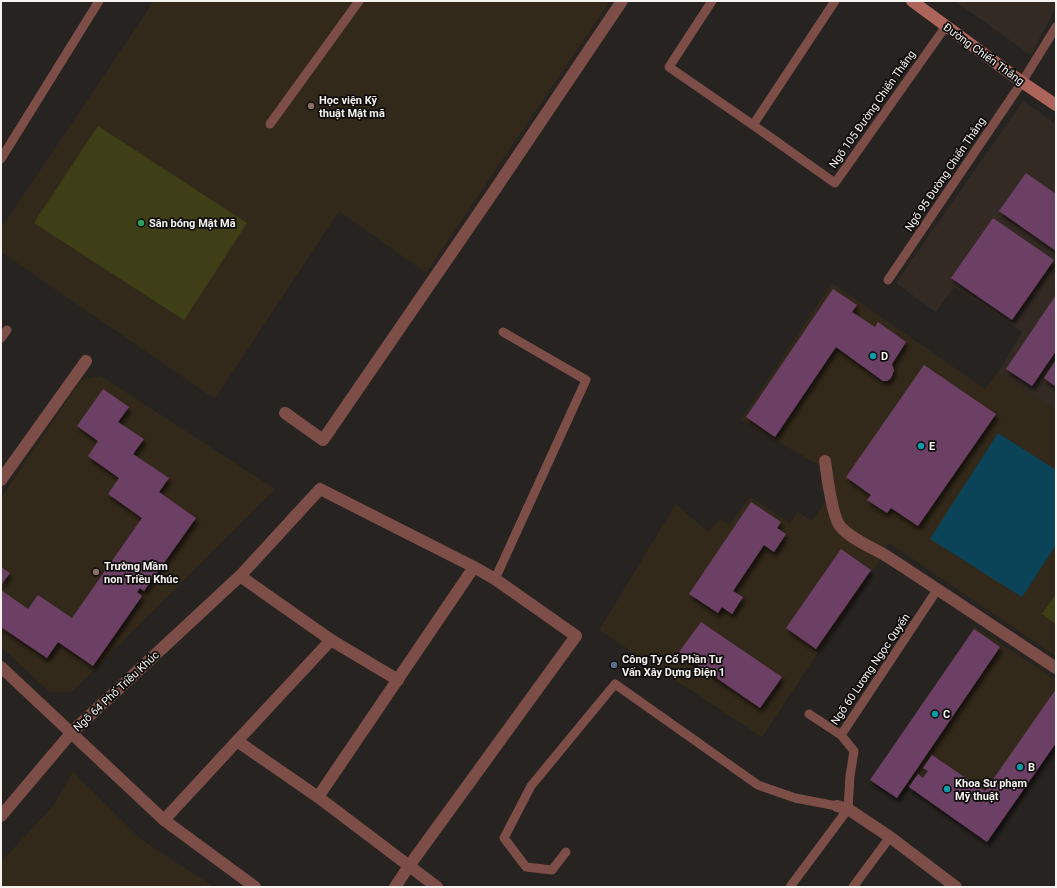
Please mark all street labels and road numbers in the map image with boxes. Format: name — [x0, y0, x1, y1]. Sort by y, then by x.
street label: Đường Chiến Thắng — [941, 21, 1027, 88]
street label: Ngõ 105 Đường Chiến Thắng — [827, 48, 918, 171]
street label: Ngõ 95 Đường Chiến Thắng — [902, 115, 988, 234]
street label: Ngõ 60 Lương Ngọc Quyến — [828, 611, 913, 727]
street label: Ngõ 64 Phố Triều Khúc — [71, 648, 162, 734]

